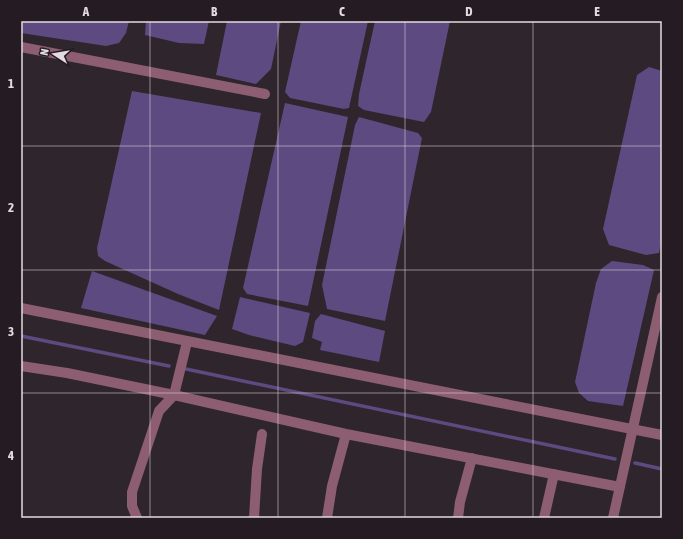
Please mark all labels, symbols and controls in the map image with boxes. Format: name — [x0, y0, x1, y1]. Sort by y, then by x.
text: A — [82, 4, 90, 19]
text: B — [211, 4, 218, 19]
text: C — [339, 4, 345, 19]
text: D — [465, 4, 473, 19]
text: E — [594, 4, 600, 19]
north arrow — [34, 34, 74, 74]
text: N — [38, 47, 51, 56]
text: 1 — [8, 76, 14, 91]
text: 2 — [8, 200, 14, 215]
text: 3 — [8, 324, 14, 339]
text: 4 — [7, 448, 14, 463]

